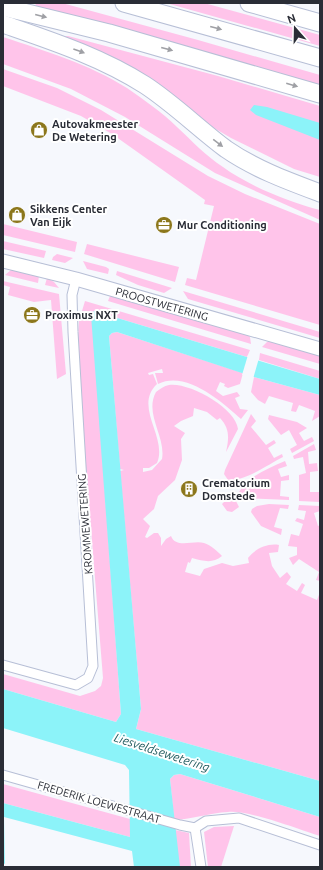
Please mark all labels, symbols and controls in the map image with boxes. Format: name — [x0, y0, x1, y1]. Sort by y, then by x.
north arrow — [275, 8, 315, 48]
text: N — [286, 12, 297, 26]
one-way arrow — [35, 13, 47, 19]
one-way arrow — [210, 25, 222, 31]
one-way arrow — [161, 46, 173, 52]
one-way arrow — [74, 49, 86, 55]
one-way arrow — [286, 82, 298, 88]
place label: Autovakmeester De Wetering — [52, 118, 138, 143]
shop icon: Autovakmeester De Wetering — [29, 120, 49, 140]
one-way arrow — [212, 139, 223, 147]
place label: Sikkens Center Van Eijk — [30, 203, 107, 228]
shop icon: Sikkens Center Van Eijk — [7, 205, 27, 225]
office icon: Mur Conditioning — [154, 215, 174, 235]
place label: Mur Conditioning — [177, 219, 267, 231]
street label: PROOSTWETERING — [114, 285, 210, 323]
office icon: Proximus NXT — [22, 305, 42, 325]
place label: Proximus NXT — [45, 309, 118, 321]
street label: KROMMEWETERING — [75, 473, 95, 575]
place label: Crematorium Domstede — [202, 477, 270, 502]
building icon: Crematorium Domstede — [179, 479, 199, 499]
water label: Liesveldsewetering — [113, 730, 212, 774]
street label: FREDERIK LOEWESTRAAT — [36, 779, 162, 825]

